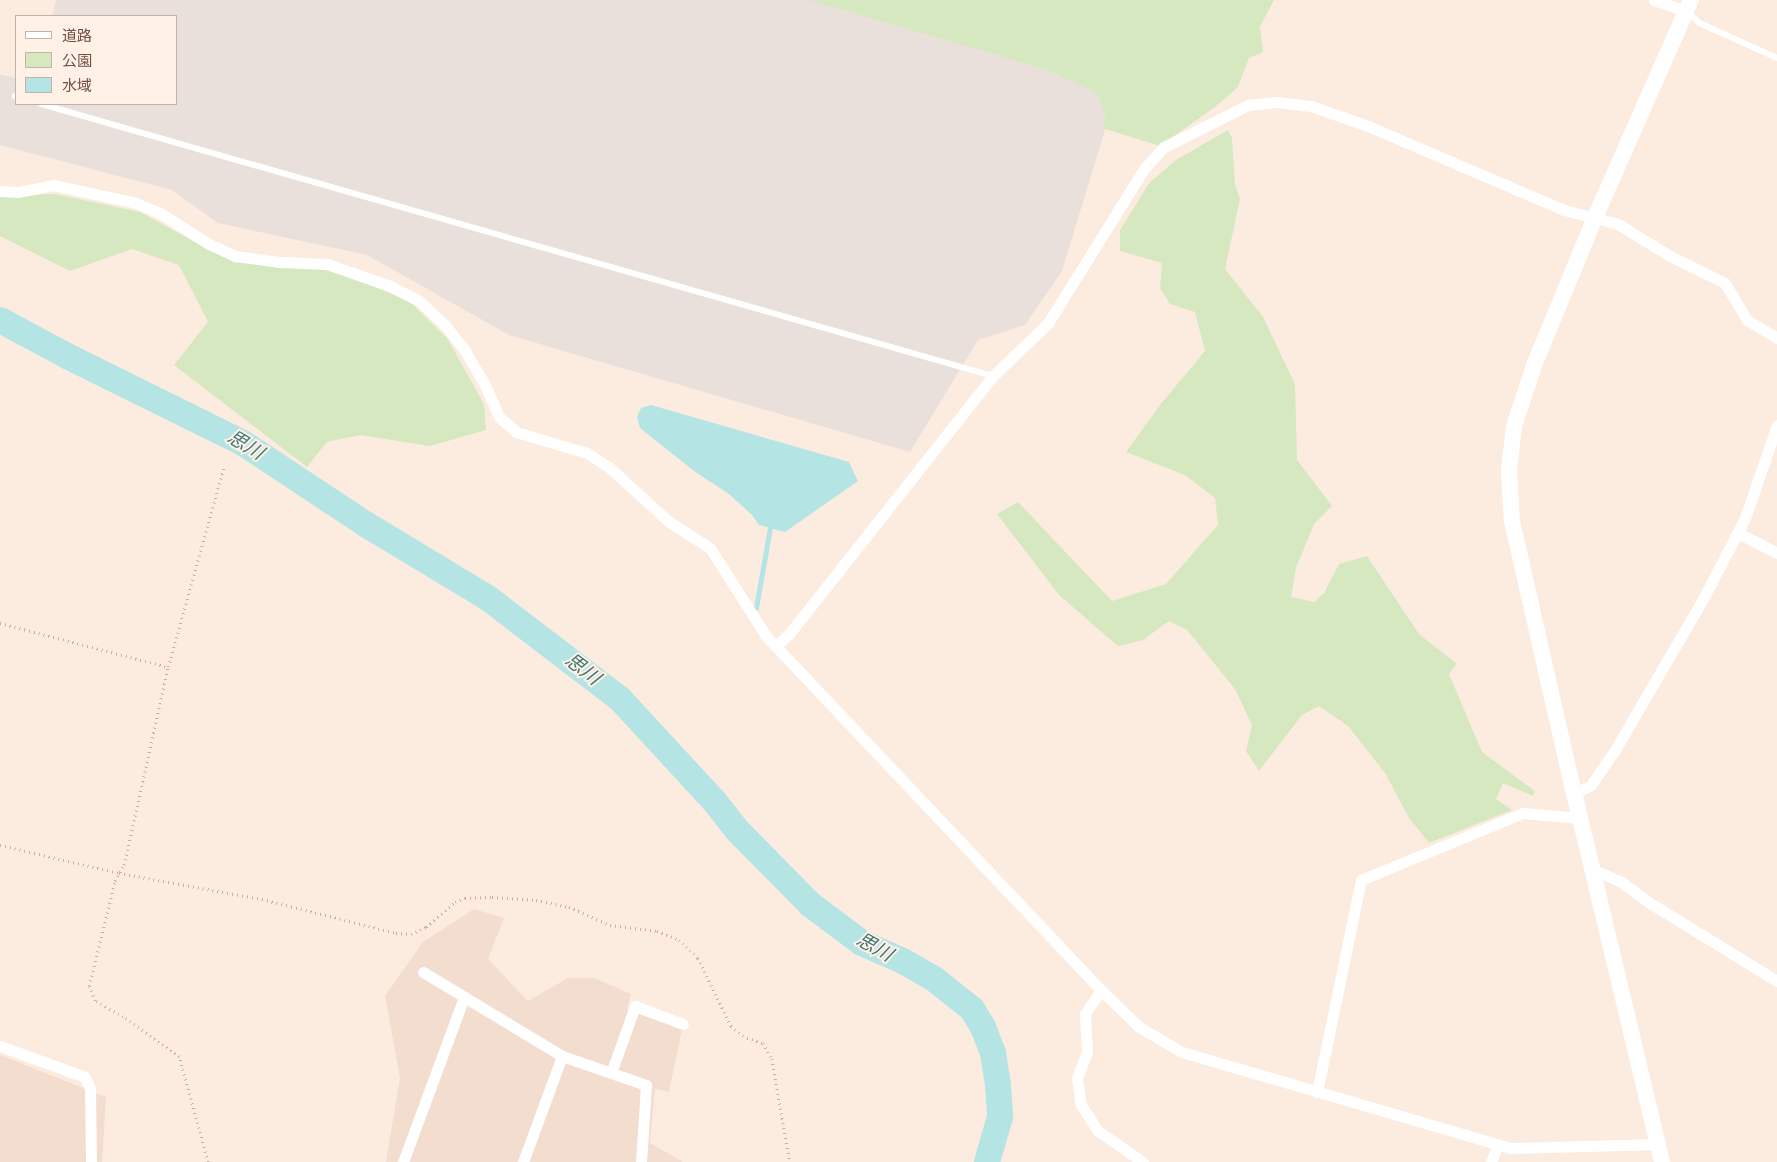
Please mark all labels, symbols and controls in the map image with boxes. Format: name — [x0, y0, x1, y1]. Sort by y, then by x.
legend — [15, 15, 178, 105]
text: 道路 — [62, 26, 92, 46]
text: 公園 — [62, 51, 92, 71]
text: 水域 — [62, 76, 92, 96]
water label: 思川 — [223, 426, 267, 466]
water label: 思川 — [560, 649, 604, 691]
water label: 思川 — [852, 929, 896, 967]

